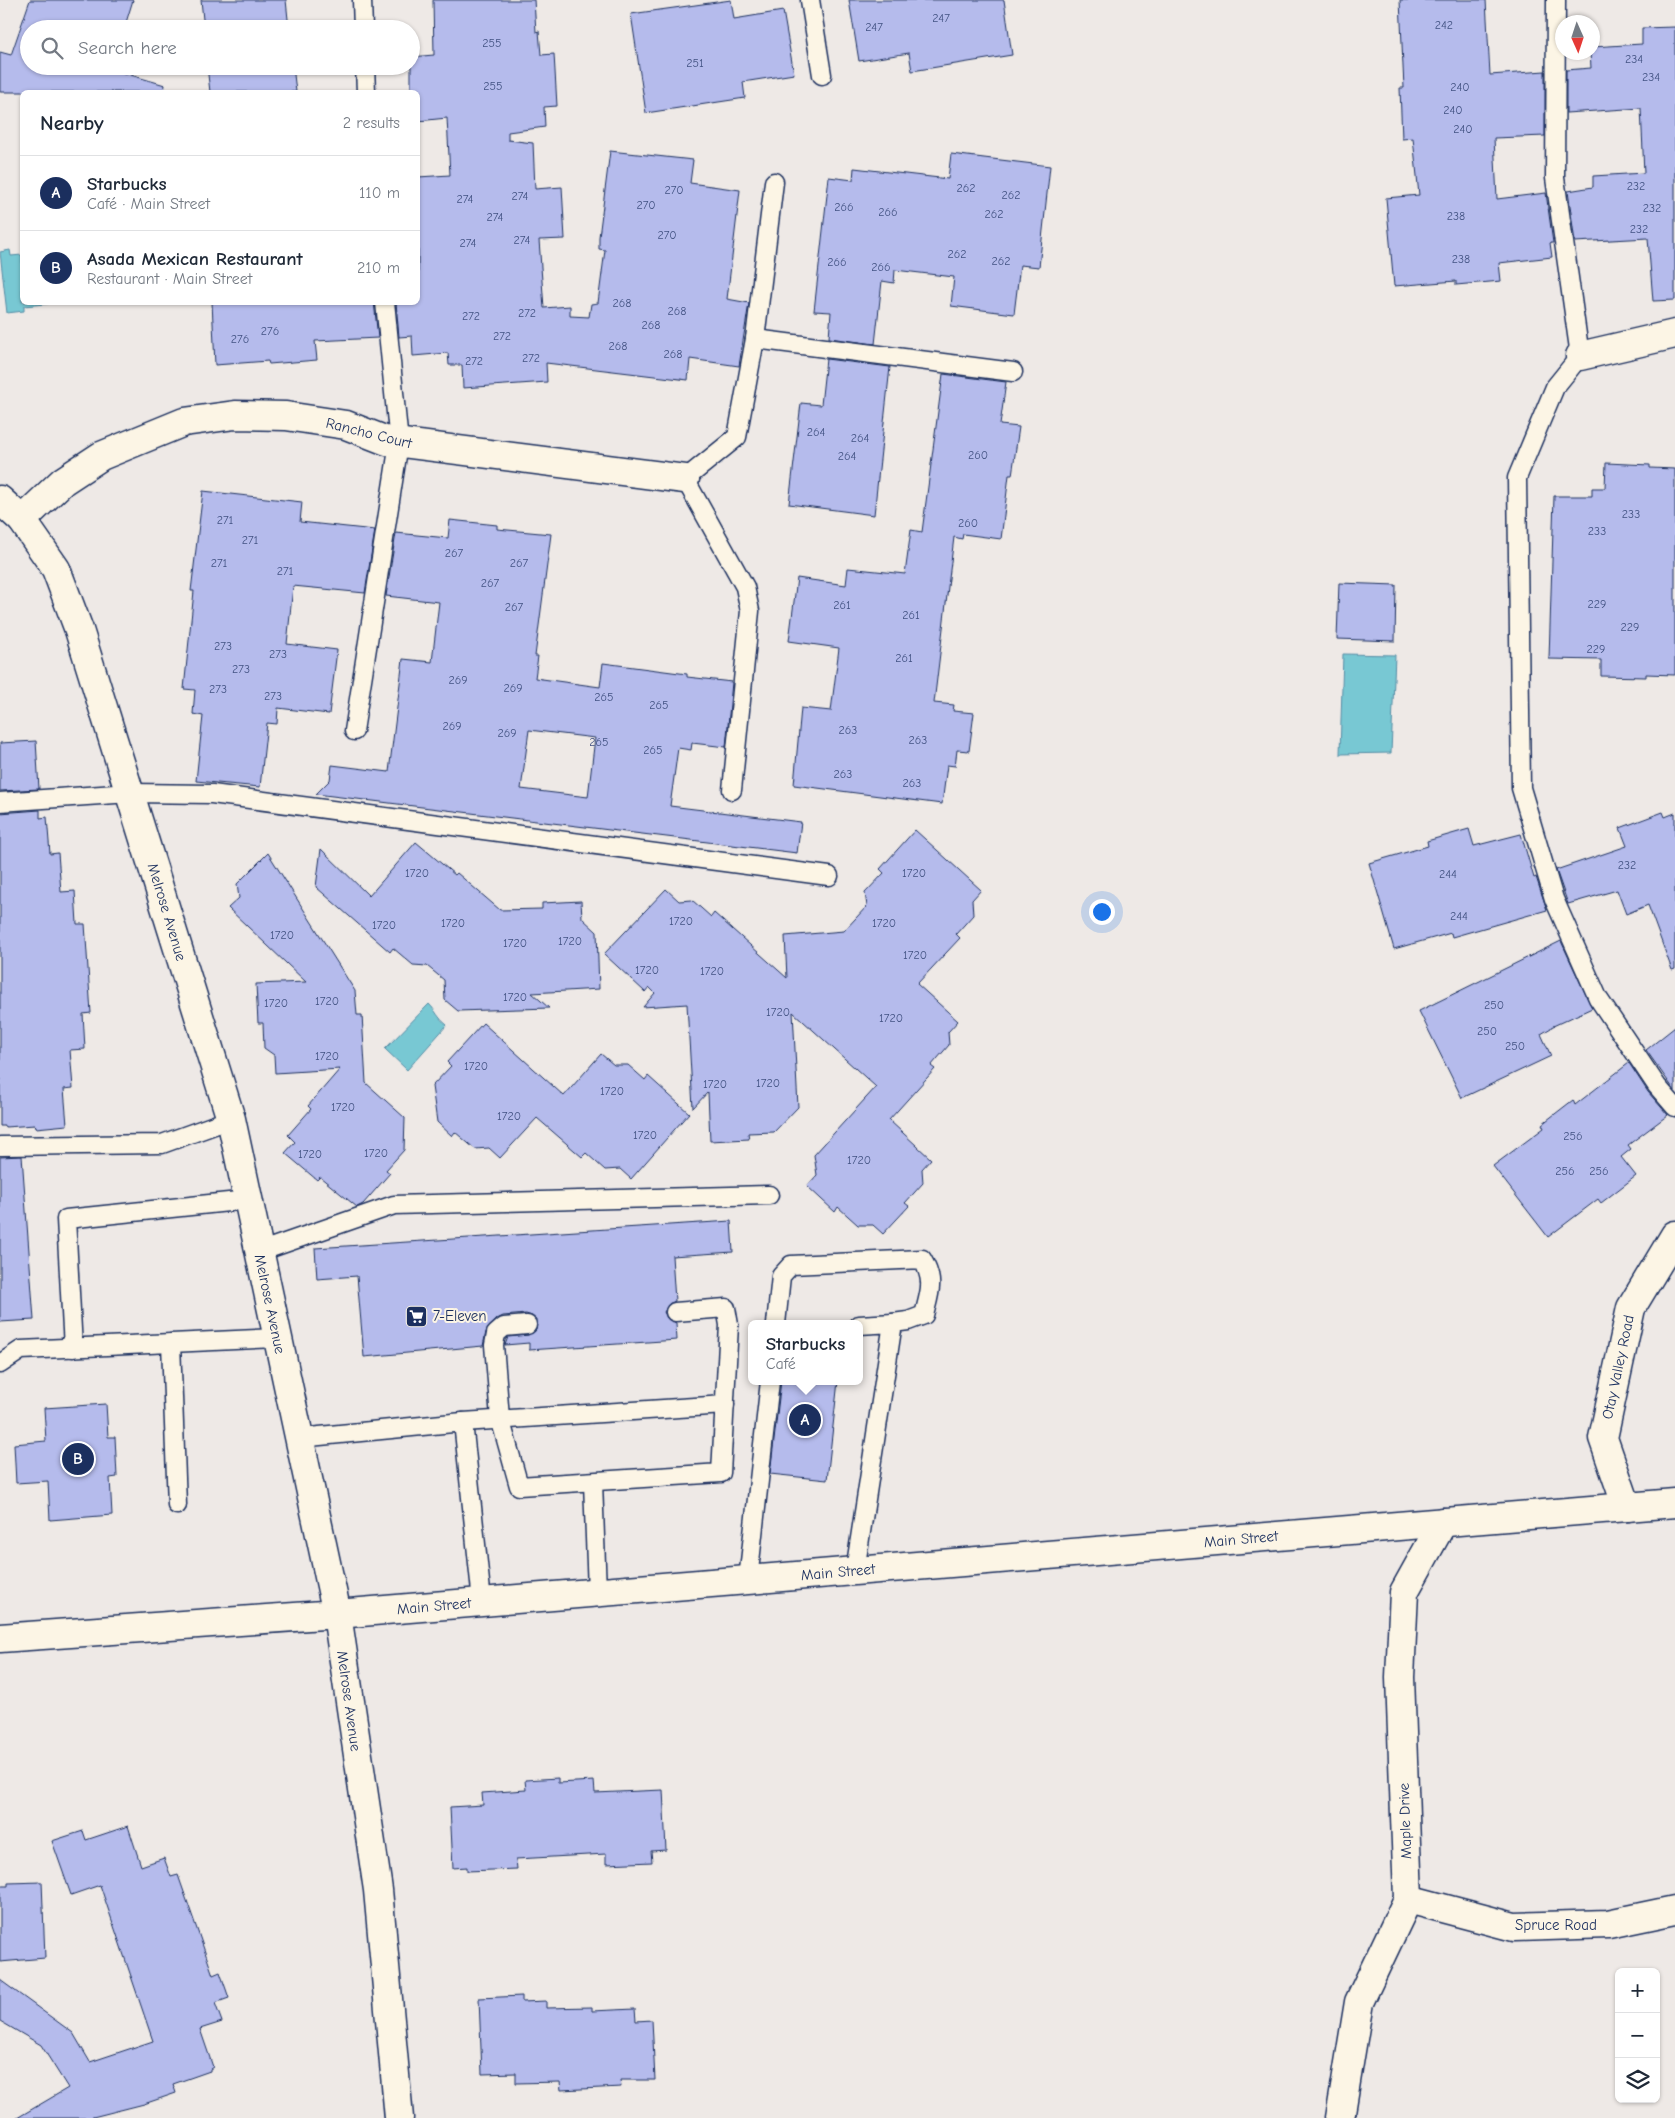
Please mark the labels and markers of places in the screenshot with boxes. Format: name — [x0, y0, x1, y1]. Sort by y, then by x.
supermarket icon: 7-Eleven — [405, 1304, 429, 1328]
place label: 7-Eleven — [433, 1307, 487, 1325]
pin: A — [789, 1401, 821, 1439]
pin: B — [62, 1440, 94, 1478]

